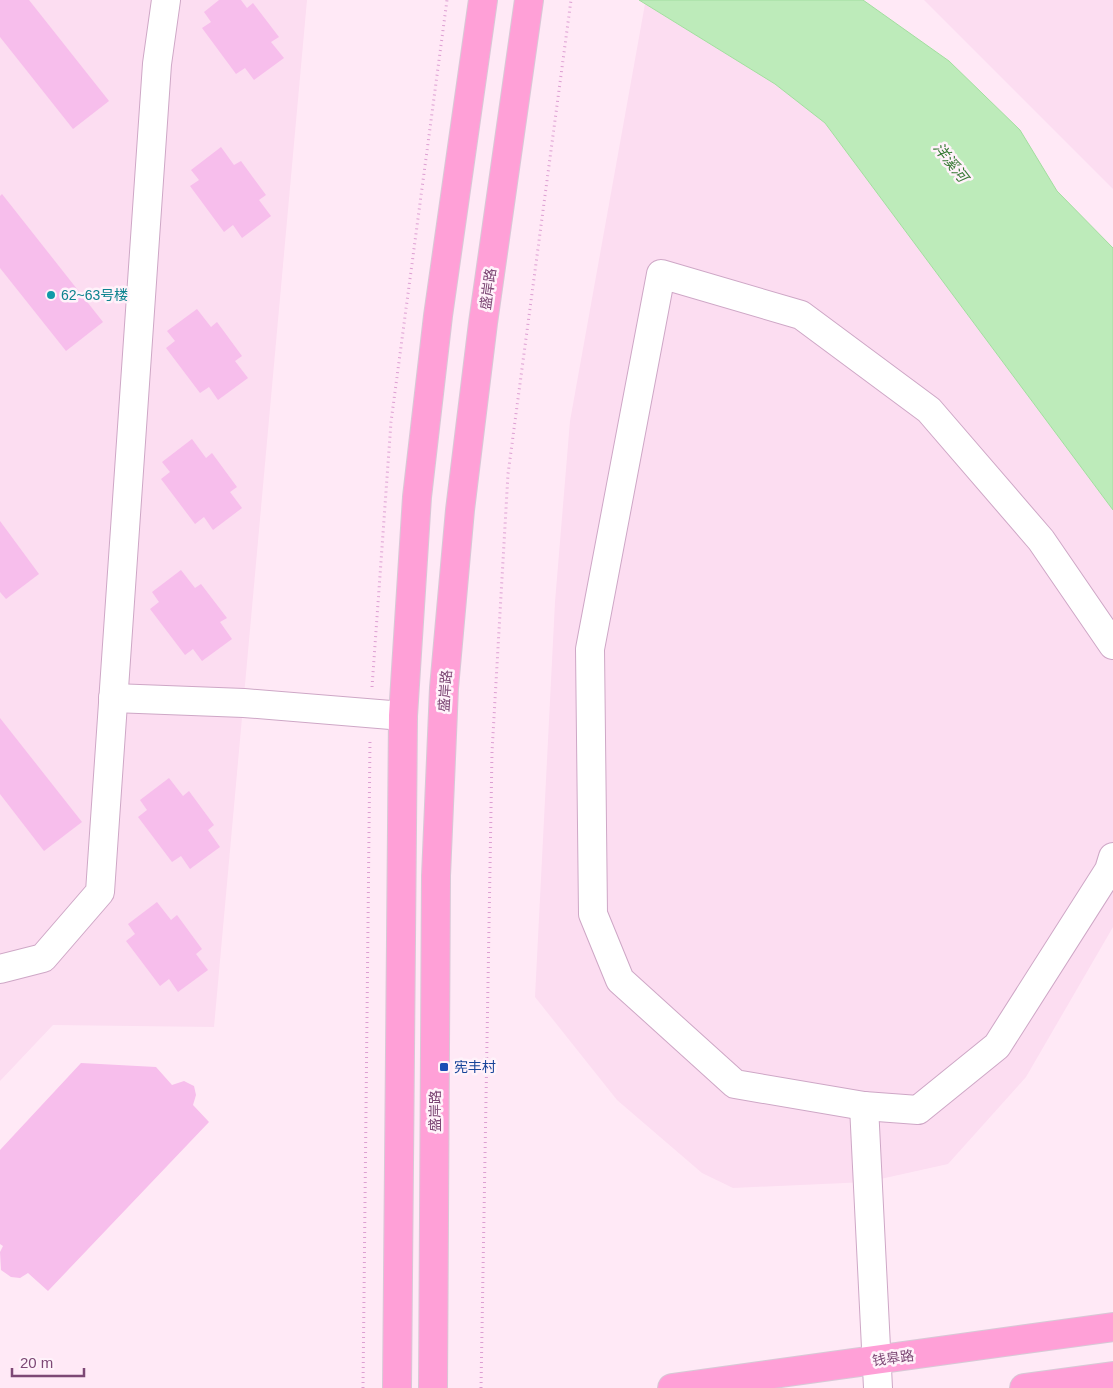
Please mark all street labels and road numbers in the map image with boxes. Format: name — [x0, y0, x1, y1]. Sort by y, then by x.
street label: 盛岸路 — [477, 267, 499, 311]
street label: 盛岸路 — [436, 669, 454, 713]
street label: 盛岸路 — [427, 1090, 443, 1132]
street label: 钱皋路 — [871, 1347, 915, 1369]

